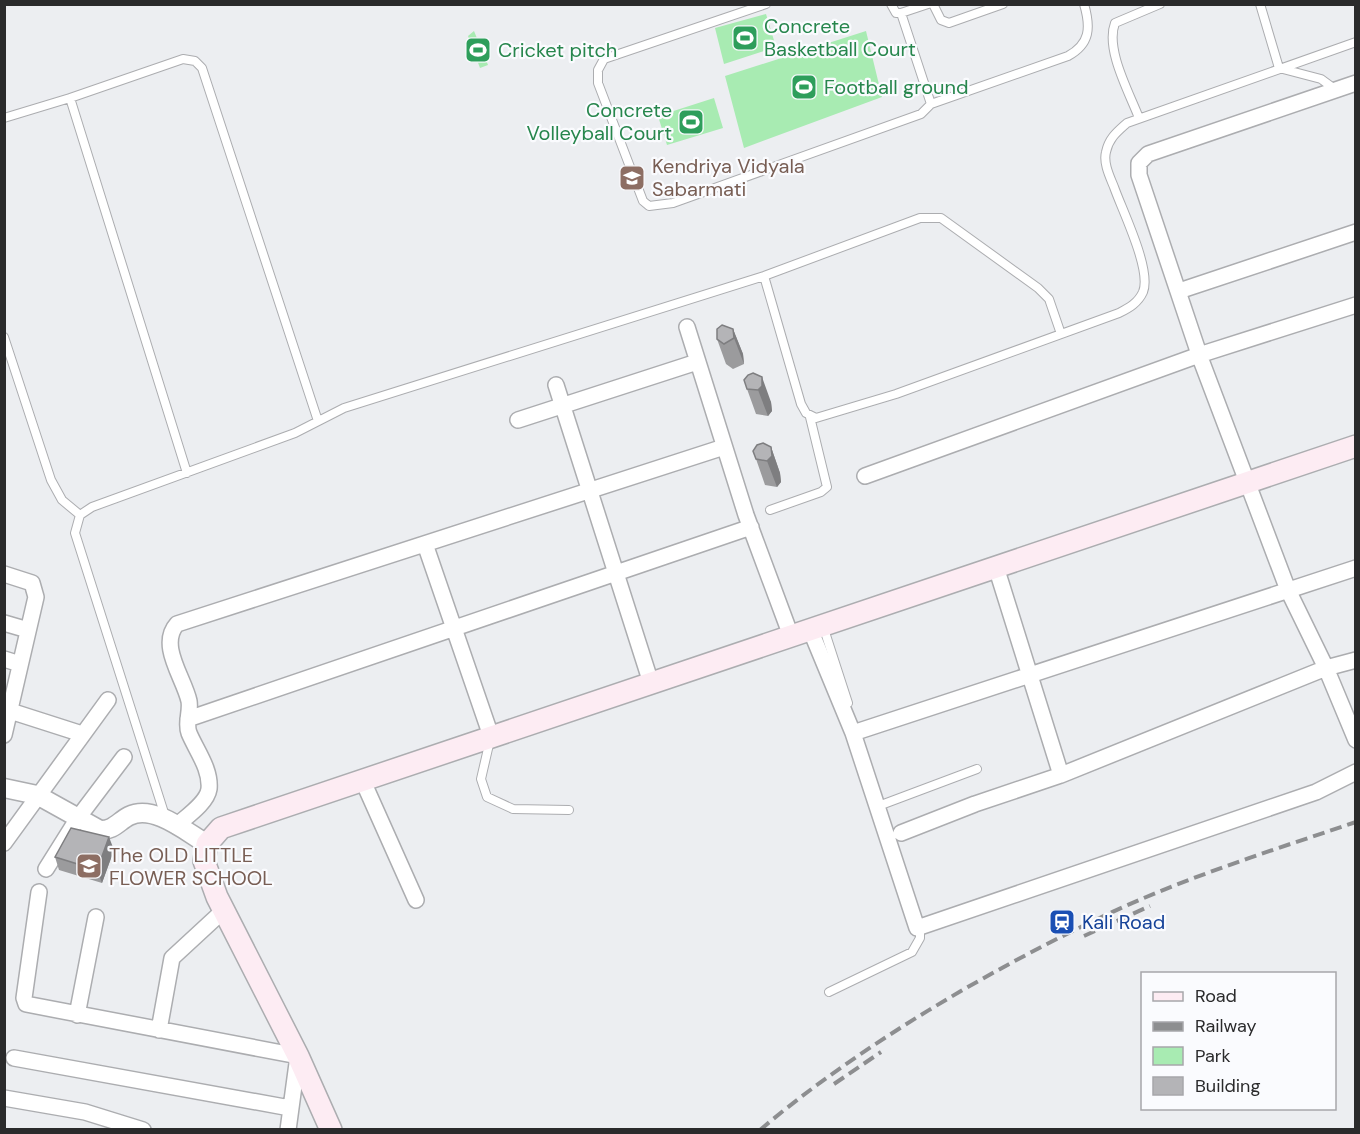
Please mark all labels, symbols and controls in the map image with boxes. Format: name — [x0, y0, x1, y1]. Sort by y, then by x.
place label: Concrete Basketball Court — [764, 13, 916, 62]
sports icon: Concrete Basketball Court — [730, 23, 760, 53]
sports icon: Cricket pitch — [463, 35, 493, 65]
place label: Cricket pitch — [498, 37, 617, 63]
sports icon: Football ground — [789, 72, 819, 102]
place label: Football ground — [824, 74, 969, 100]
place label: Concrete Volleyball Court — [527, 97, 672, 146]
sports icon: Concrete Volleyball Court — [676, 107, 706, 137]
place label: Kendriya Vidyala Sabarmati — [652, 153, 805, 202]
school or university icon: Kendriya Vidyala Sabarmati — [617, 163, 647, 193]
place label: The OLD LITTLE FLOWER SCHOOL — [109, 842, 273, 891]
school or university icon: The OLD LITTLE FLOWER SCHOOL — [74, 851, 104, 881]
station icon: Kali Road — [1047, 907, 1077, 937]
place label: Kali Road — [1082, 909, 1165, 935]
legend — [1141, 972, 1336, 1110]
text: Road — [1195, 984, 1237, 1008]
text: Railway — [1195, 1014, 1257, 1038]
text: Park — [1195, 1044, 1231, 1068]
text: Building — [1195, 1074, 1260, 1098]

